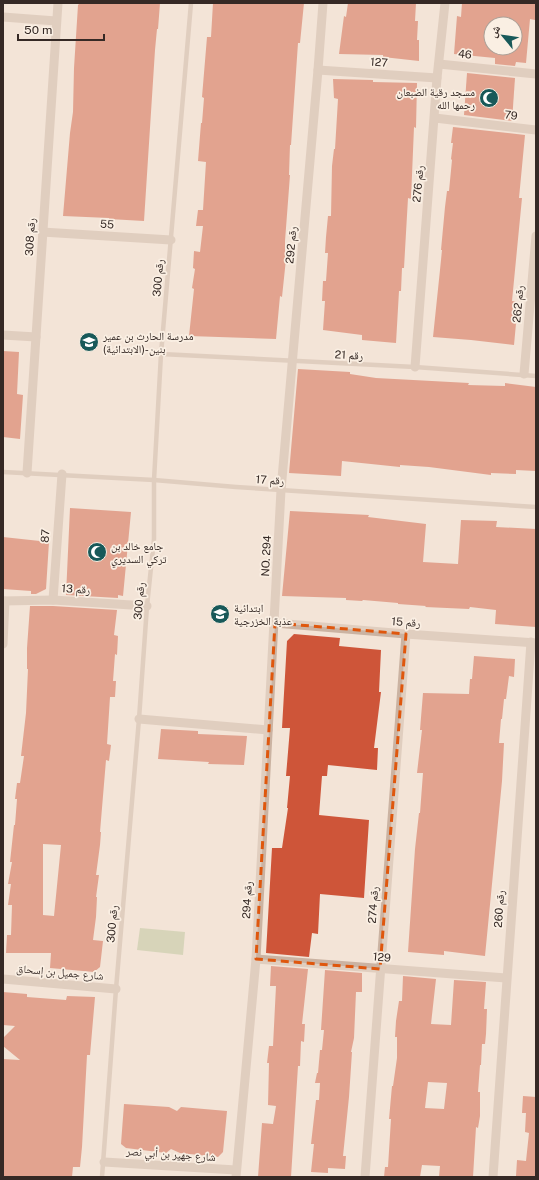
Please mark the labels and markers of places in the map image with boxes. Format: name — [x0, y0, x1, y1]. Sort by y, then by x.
place label: مسجد رقية الضبعان رحمها الله — [397, 86, 475, 111]
mosque icon: مسجد رقية الضبعان رحمها الله — [478, 87, 500, 109]
place label: مدرسة الحارث بن عمير (الابتدائية)-بنين — [102, 330, 193, 356]
school or university icon: مدرسة الحارث بن عمير (الابتدائية)-بنين — [78, 331, 100, 353]
place label: جامع خالد بن تركي السديري — [111, 540, 167, 568]
mosque icon: جامع خالد بن تركي السديري — [86, 541, 108, 563]
place label: ابتدائية عذبة الخزرجية — [234, 602, 293, 627]
school or university icon: ابتدائية عذبة الخزرجية — [209, 603, 231, 625]

